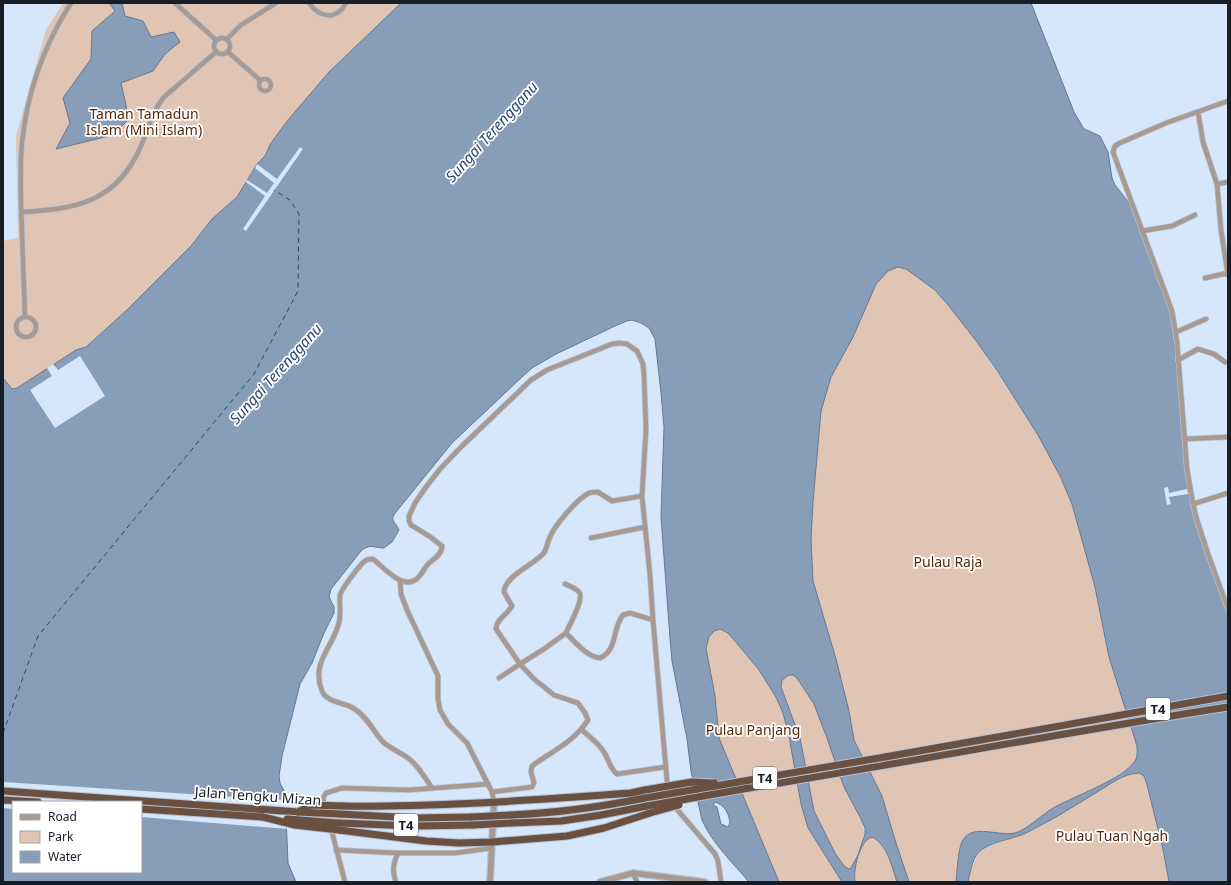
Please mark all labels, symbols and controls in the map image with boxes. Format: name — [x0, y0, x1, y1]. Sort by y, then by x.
water label: Sungai Terengganu — [441, 76, 542, 186]
park label: Taman Tamadun Islam (Mini Islam) — [86, 104, 202, 139]
water label: Sungai Terengganu — [225, 318, 326, 428]
park label: Pulau Raja — [914, 552, 982, 571]
road number: T4 — [1146, 698, 1170, 720]
park label: Pulau Panjang — [706, 720, 800, 739]
road number: T4 — [753, 767, 777, 789]
street label: Jalan Tengku Mizan — [192, 781, 322, 809]
legend — [12, 801, 142, 873]
text: Road — [48, 808, 77, 825]
road number: T4 — [394, 814, 418, 836]
park label: Pulau Tuan Ngah — [1056, 826, 1168, 845]
text: Park — [48, 828, 74, 845]
text: Water — [48, 848, 82, 865]

